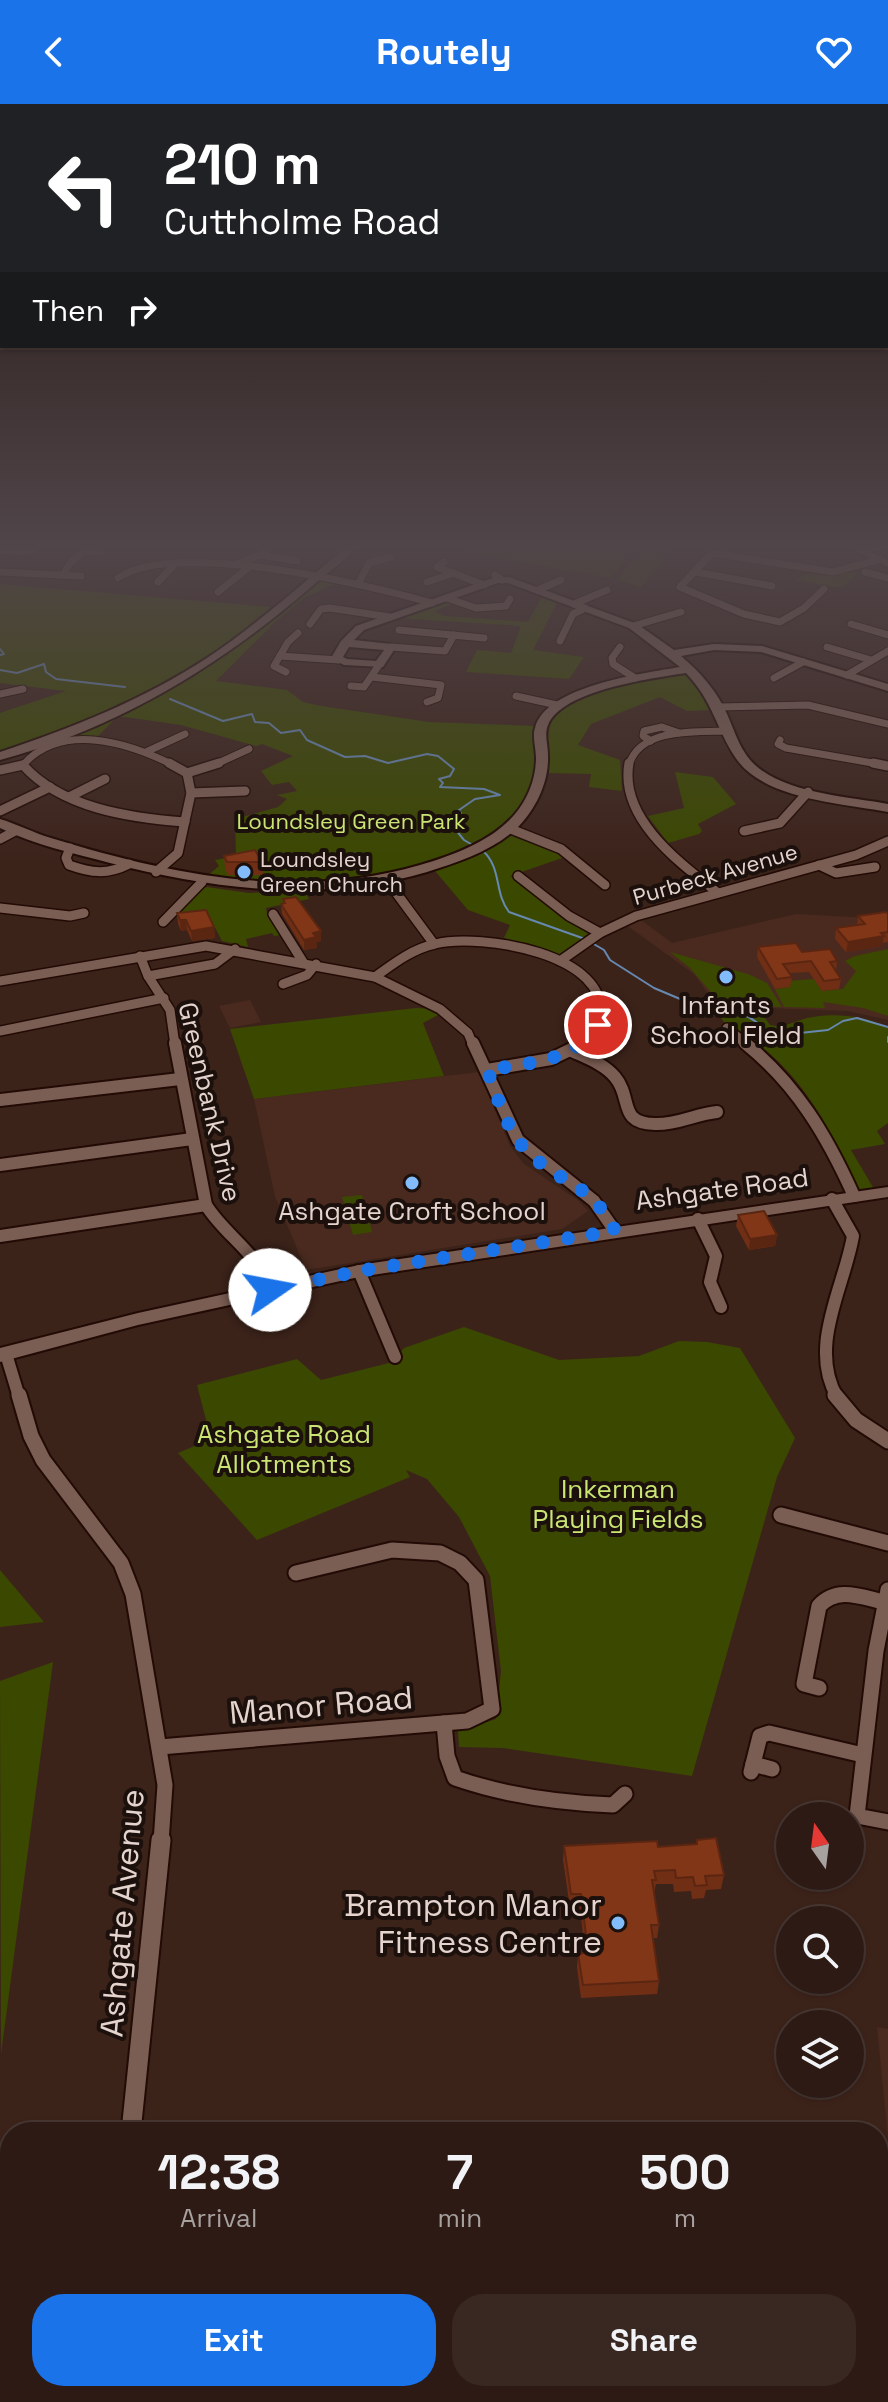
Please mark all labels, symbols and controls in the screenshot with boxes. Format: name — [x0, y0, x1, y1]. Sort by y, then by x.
text: Routely — [376, 29, 512, 75]
icon: back — [32, 30, 76, 74]
icon: heart — [812, 30, 856, 74]
text: 210 m — [164, 129, 321, 200]
icon: left — [32, 136, 136, 240]
text: Cuttholme Road — [164, 199, 440, 245]
icon: right — [120, 288, 164, 332]
text: Then — [32, 291, 104, 330]
park label: Loundsley Green Park — [236, 807, 466, 835]
street label: Purbeck Avenue — [629, 837, 801, 911]
place label: Loundsley Green Church — [260, 845, 403, 898]
marker: Loundsley Green Church — [235, 863, 253, 881]
marker: Infants School FIeld — [717, 968, 735, 986]
place label: Infants School FIeld — [650, 988, 802, 1052]
pin — [564, 991, 632, 1059]
street label: Greenbank Drive — [171, 999, 249, 1205]
icon: arrive — [576, 1003, 620, 1047]
street label: Ashgate Road — [633, 1160, 811, 1218]
marker: Ashgate Croft School — [403, 1174, 421, 1192]
place label: Ashgate Croft School — [278, 1194, 546, 1228]
position arrow — [228, 1248, 312, 1332]
park label: Ashgate Road Allotments — [197, 1417, 371, 1481]
park label: Inkerman Playing Fields — [533, 1472, 703, 1536]
street label: Manor Road — [227, 1677, 415, 1733]
street label: Ashgate Avenue — [91, 1787, 153, 2039]
north arrow — [776, 1802, 864, 1890]
map controls — [776, 1802, 864, 2098]
place label: Brampton Manor Fitness Centre — [344, 1885, 602, 1962]
button: search — [776, 1906, 864, 1994]
marker: Brampton Manor Fitness Centre — [609, 1914, 627, 1932]
button: layers — [776, 2010, 864, 2098]
text: 12:38 — [157, 2142, 280, 2203]
text: 7 — [446, 2142, 473, 2203]
text: 500 — [640, 2142, 731, 2203]
text: Arrival — [180, 2201, 257, 2235]
text: min — [437, 2201, 482, 2235]
text: m — [674, 2201, 696, 2235]
button: Exit — [32, 2294, 436, 2386]
button: Share — [452, 2294, 856, 2386]

